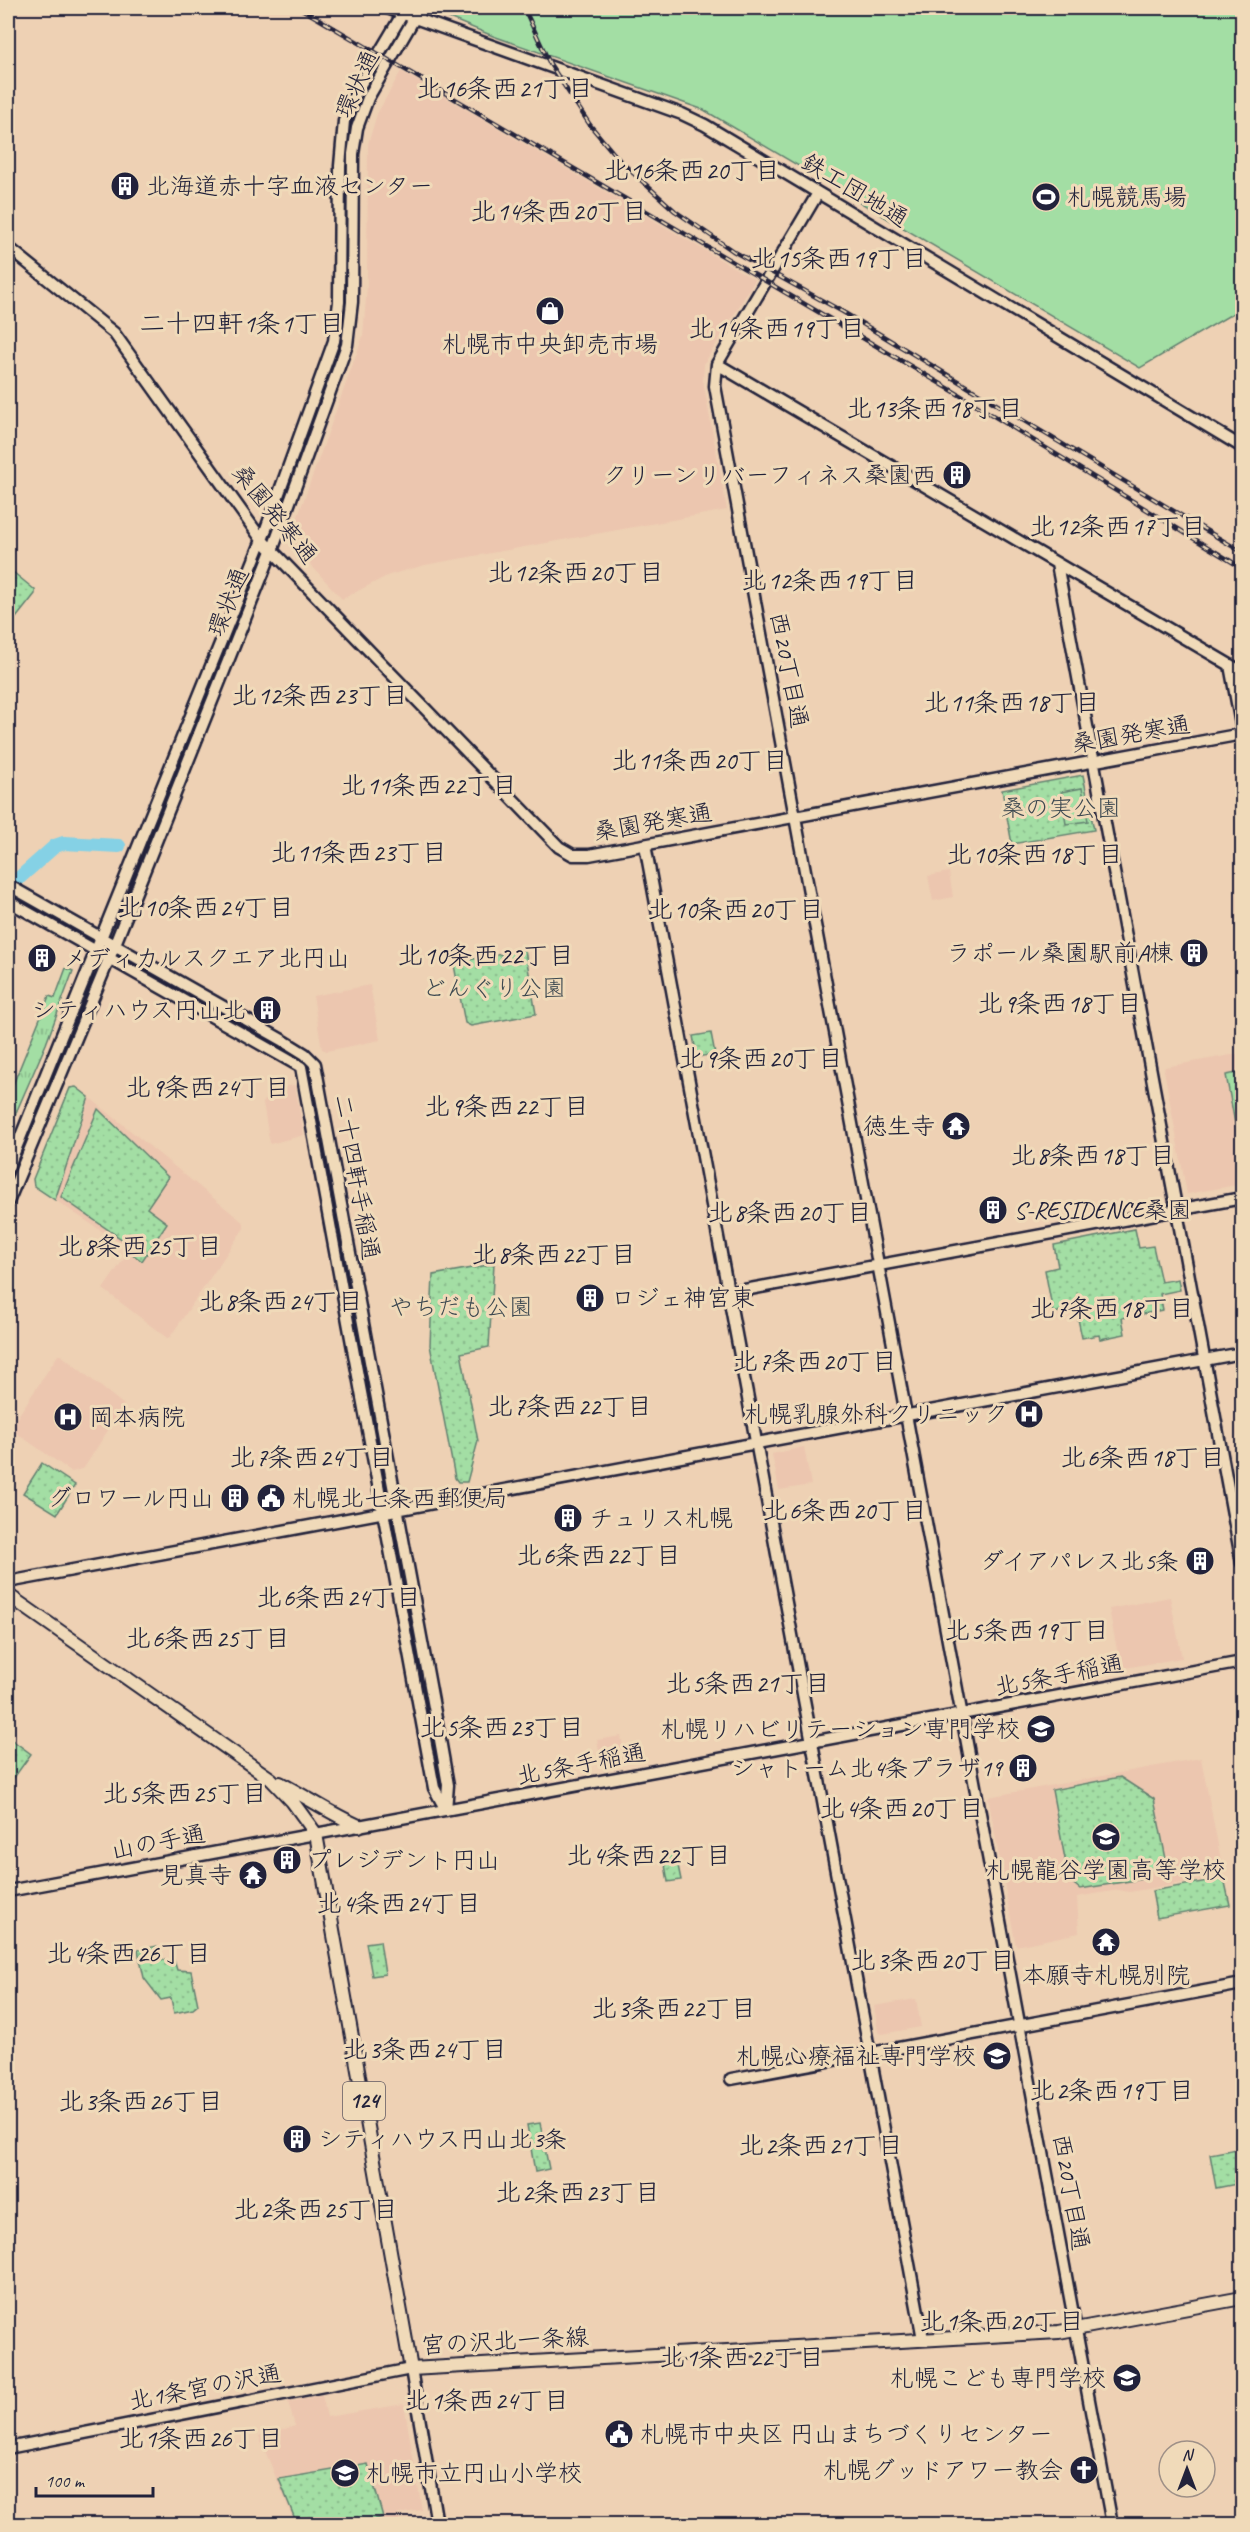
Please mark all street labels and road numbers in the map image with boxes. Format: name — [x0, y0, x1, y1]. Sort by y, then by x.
street label: 環状通 — [328, 45, 386, 123]
street label: 鉄工団地通 — [796, 146, 914, 234]
street label: 桑園発寒通 — [226, 458, 324, 570]
street label: 環状通 — [201, 563, 255, 641]
street label: 西20丁目通 — [763, 609, 815, 731]
street label: 桑園発寒通 — [1069, 709, 1193, 759]
street label: 桑園発寒通 — [591, 797, 715, 847]
street label: 二十四軒手稲通 — [328, 1092, 386, 1262]
street label: 北5条手稲通 — [992, 1648, 1126, 1702]
street label: 北5条手稲通 — [514, 1737, 648, 1791]
street label: 山の手通 — [108, 1818, 208, 1866]
road number: 124 — [343, 2082, 385, 2120]
street label: 西20丁目通 — [1046, 2131, 1096, 2253]
street label: 宮の沢北一条線 — [420, 2322, 590, 2360]
street label: 北1条宮の沢通 — [126, 2358, 284, 2416]

